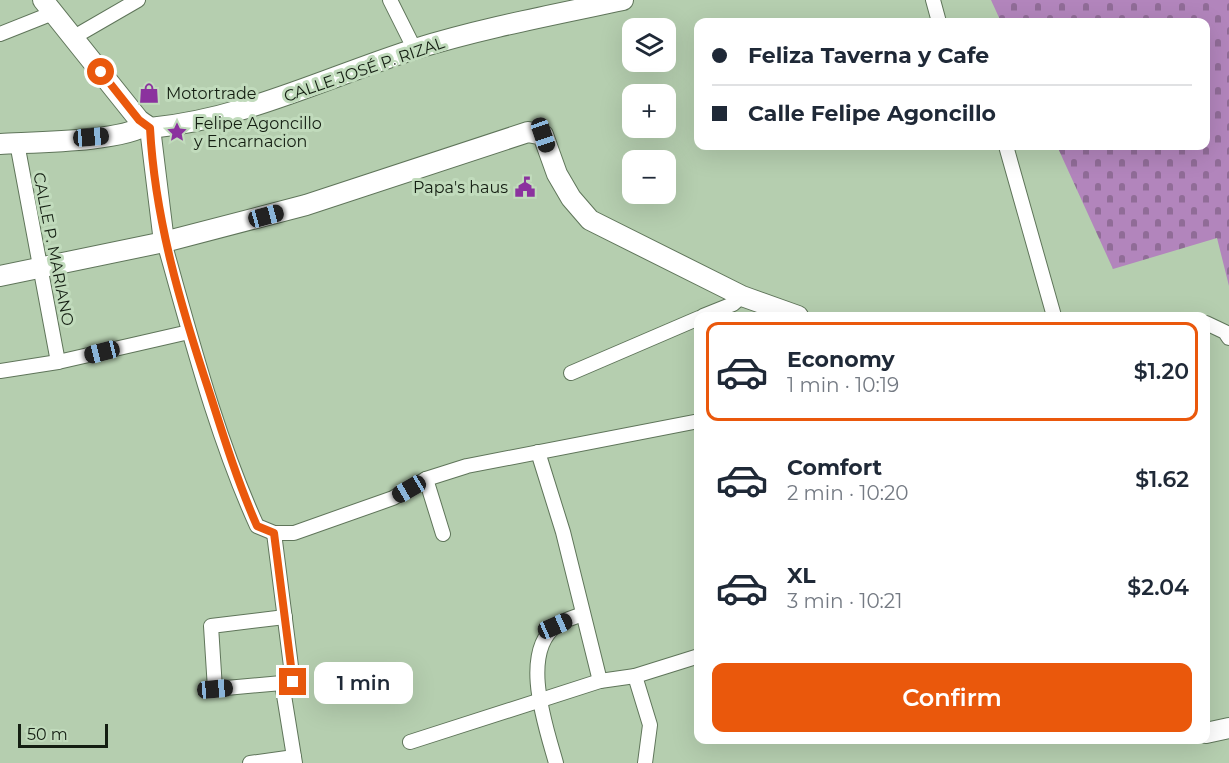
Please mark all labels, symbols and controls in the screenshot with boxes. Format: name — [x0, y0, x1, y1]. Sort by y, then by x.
map controls — [622, 18, 676, 204]
button: layers — [622, 18, 676, 72]
street label: CALLE JOSÉ P. RIZAL — [281, 33, 448, 106]
text: Feliza Taverna y Cafe — [748, 42, 989, 69]
route start — [87, 58, 114, 85]
shop icon: Motortrade — [137, 81, 161, 105]
place label: Motortrade — [166, 84, 256, 103]
button: + — [622, 84, 676, 138]
text: Calle Felipe Agoncillo — [748, 100, 996, 127]
place label: Felipe Agoncillo y Encarnacion — [193, 114, 322, 151]
car — [529, 115, 557, 155]
place icon: Felipe Agoncillo y Encarnacion — [165, 120, 189, 144]
car — [72, 126, 110, 148]
button: − — [622, 150, 676, 204]
street label: CALLE P. MARIANO — [29, 171, 78, 327]
public building icon: Papa's haus — [513, 175, 537, 199]
place label: Papa's haus — [413, 178, 508, 197]
car — [246, 203, 286, 229]
car — [82, 339, 122, 365]
icon: car — [715, 345, 769, 399]
text: Economy — [787, 346, 895, 373]
text: $1.20 — [1134, 358, 1189, 385]
text: 1 min · 10:19 — [787, 373, 899, 397]
icon: car — [715, 453, 769, 507]
text: Comfort — [787, 454, 882, 481]
text: $1.62 — [1135, 466, 1189, 493]
car — [389, 472, 429, 506]
text: 2 min · 10:20 — [787, 481, 909, 505]
icon: car — [715, 561, 769, 615]
text: XL — [787, 562, 816, 589]
text: $2.04 — [1127, 574, 1189, 601]
text: 3 min · 10:21 — [787, 589, 902, 613]
car — [535, 610, 575, 642]
callout: 1 min — [314, 661, 413, 703]
button: Confirm — [712, 663, 1192, 732]
route end — [279, 668, 306, 695]
text: 1 min — [337, 671, 390, 695]
car — [196, 678, 234, 700]
scale bar — [18, 721, 108, 748]
text: 50 m — [27, 725, 68, 744]

